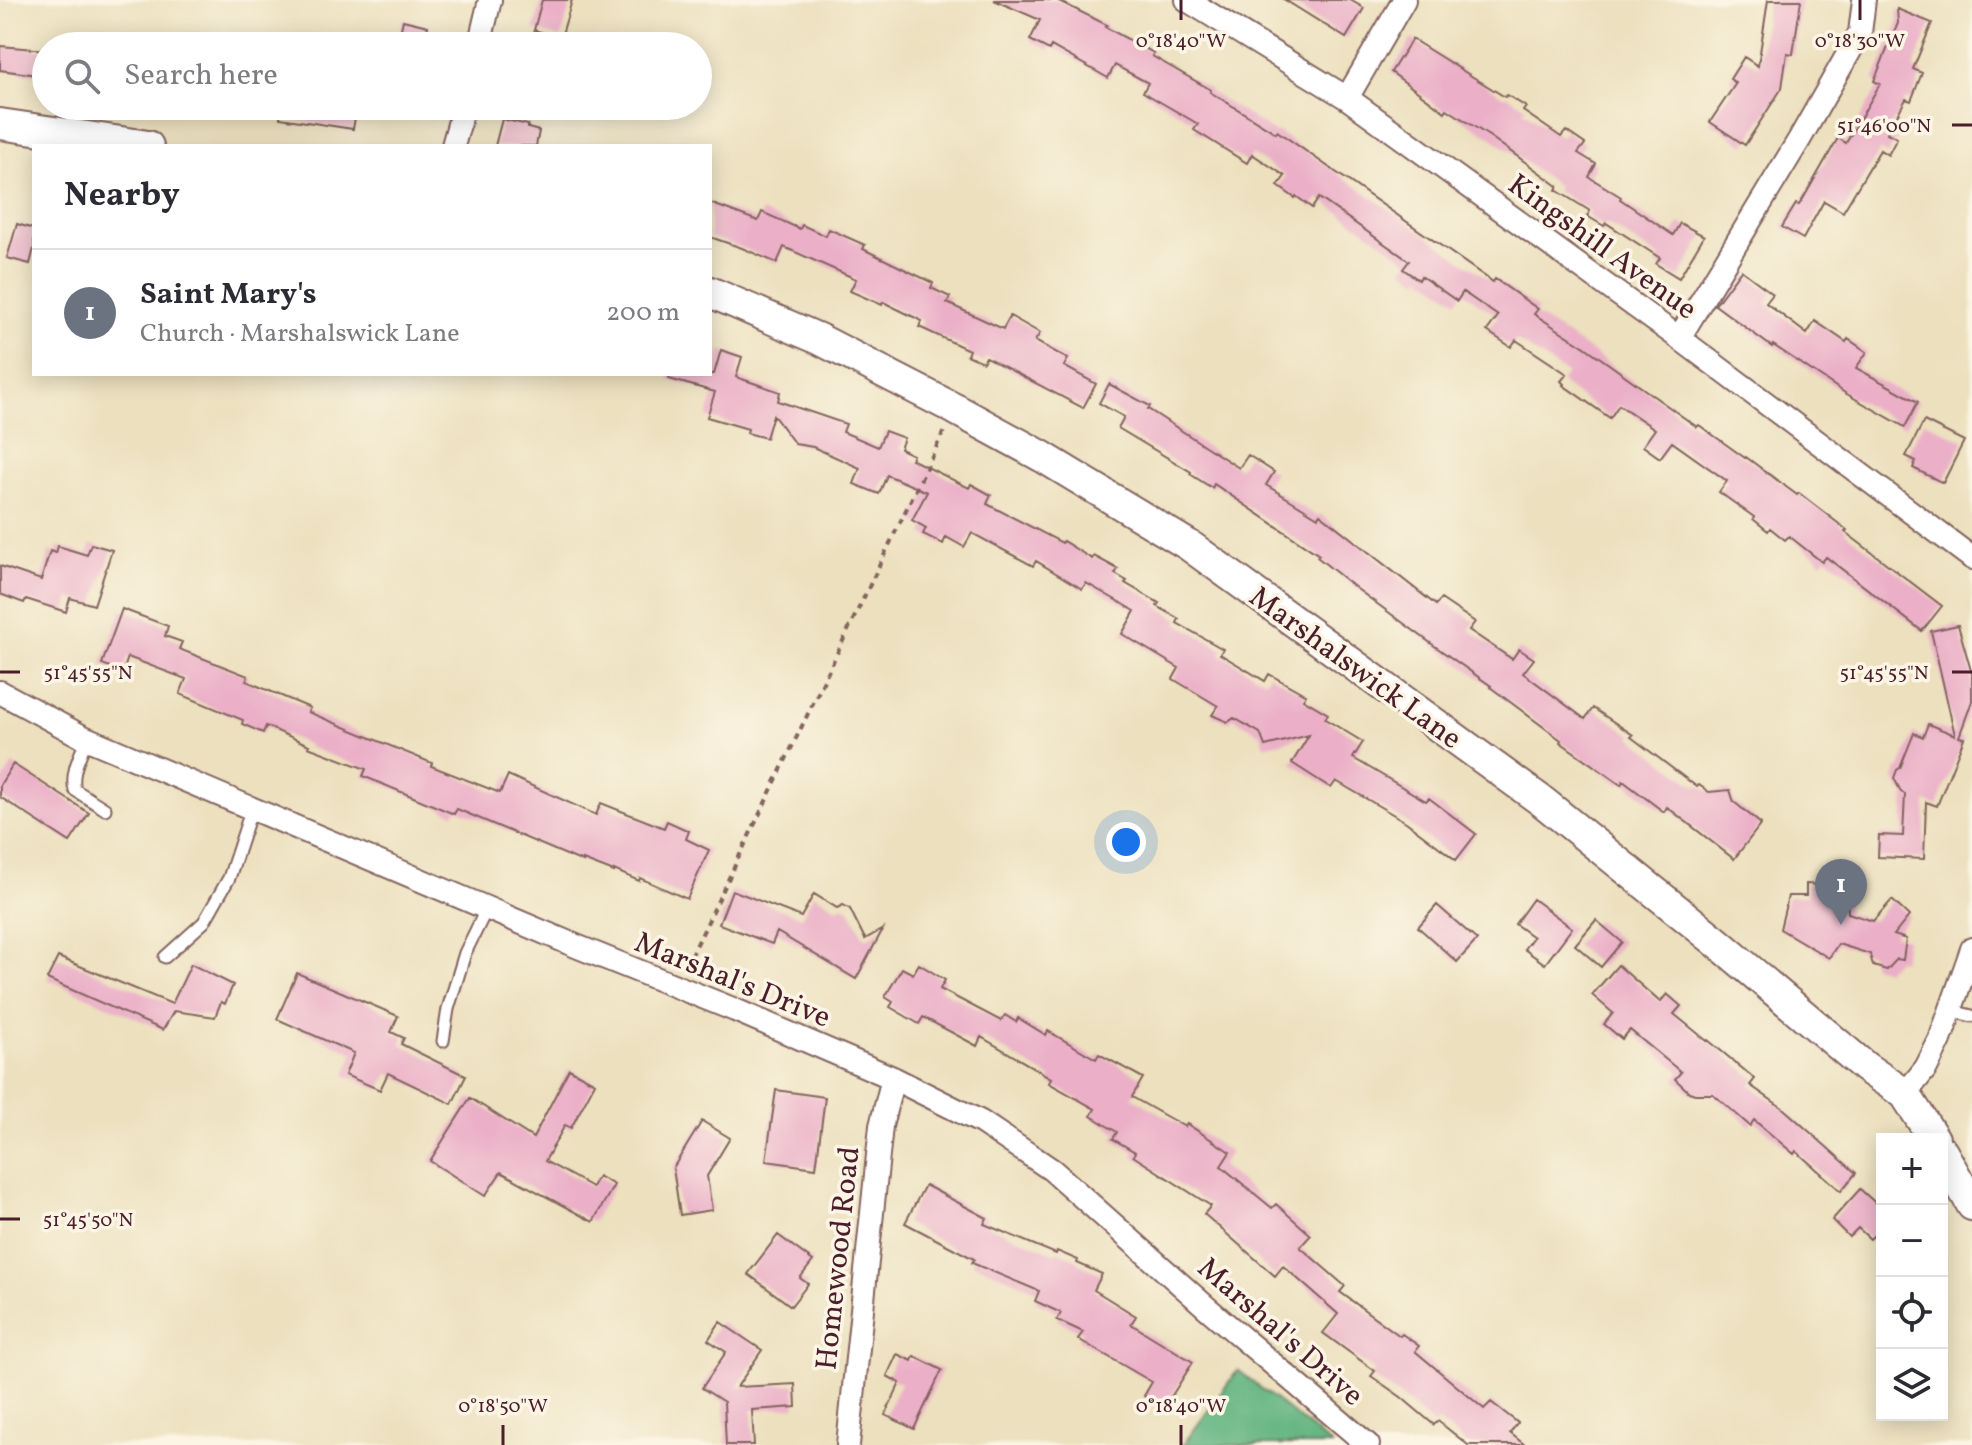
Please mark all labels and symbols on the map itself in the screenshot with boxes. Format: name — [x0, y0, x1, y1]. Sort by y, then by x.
text: 0°18'40"W — [1136, 28, 1226, 56]
text: 0°18'30"W — [1815, 28, 1905, 56]
text: 51°46'00"N — [1837, 113, 1931, 141]
street label: Kingshill Avenue — [1499, 165, 1705, 331]
street label: Marshalswick Lane — [1240, 577, 1470, 760]
text: 51°45'55"N — [43, 660, 133, 688]
text: 51°45'55"N — [1839, 660, 1929, 688]
your location — [1106, 822, 1146, 862]
pin: 1 — [1815, 859, 1867, 925]
street label: Marshal's Drive — [628, 922, 837, 1039]
street label: Homewood Road — [806, 1144, 872, 1372]
text: 51°45'50"N — [43, 1207, 134, 1235]
street label: Marshal's Drive — [1187, 1248, 1372, 1417]
text: 0°18'50"W — [458, 1393, 548, 1421]
text: 0°18'40"W — [1136, 1393, 1226, 1421]

